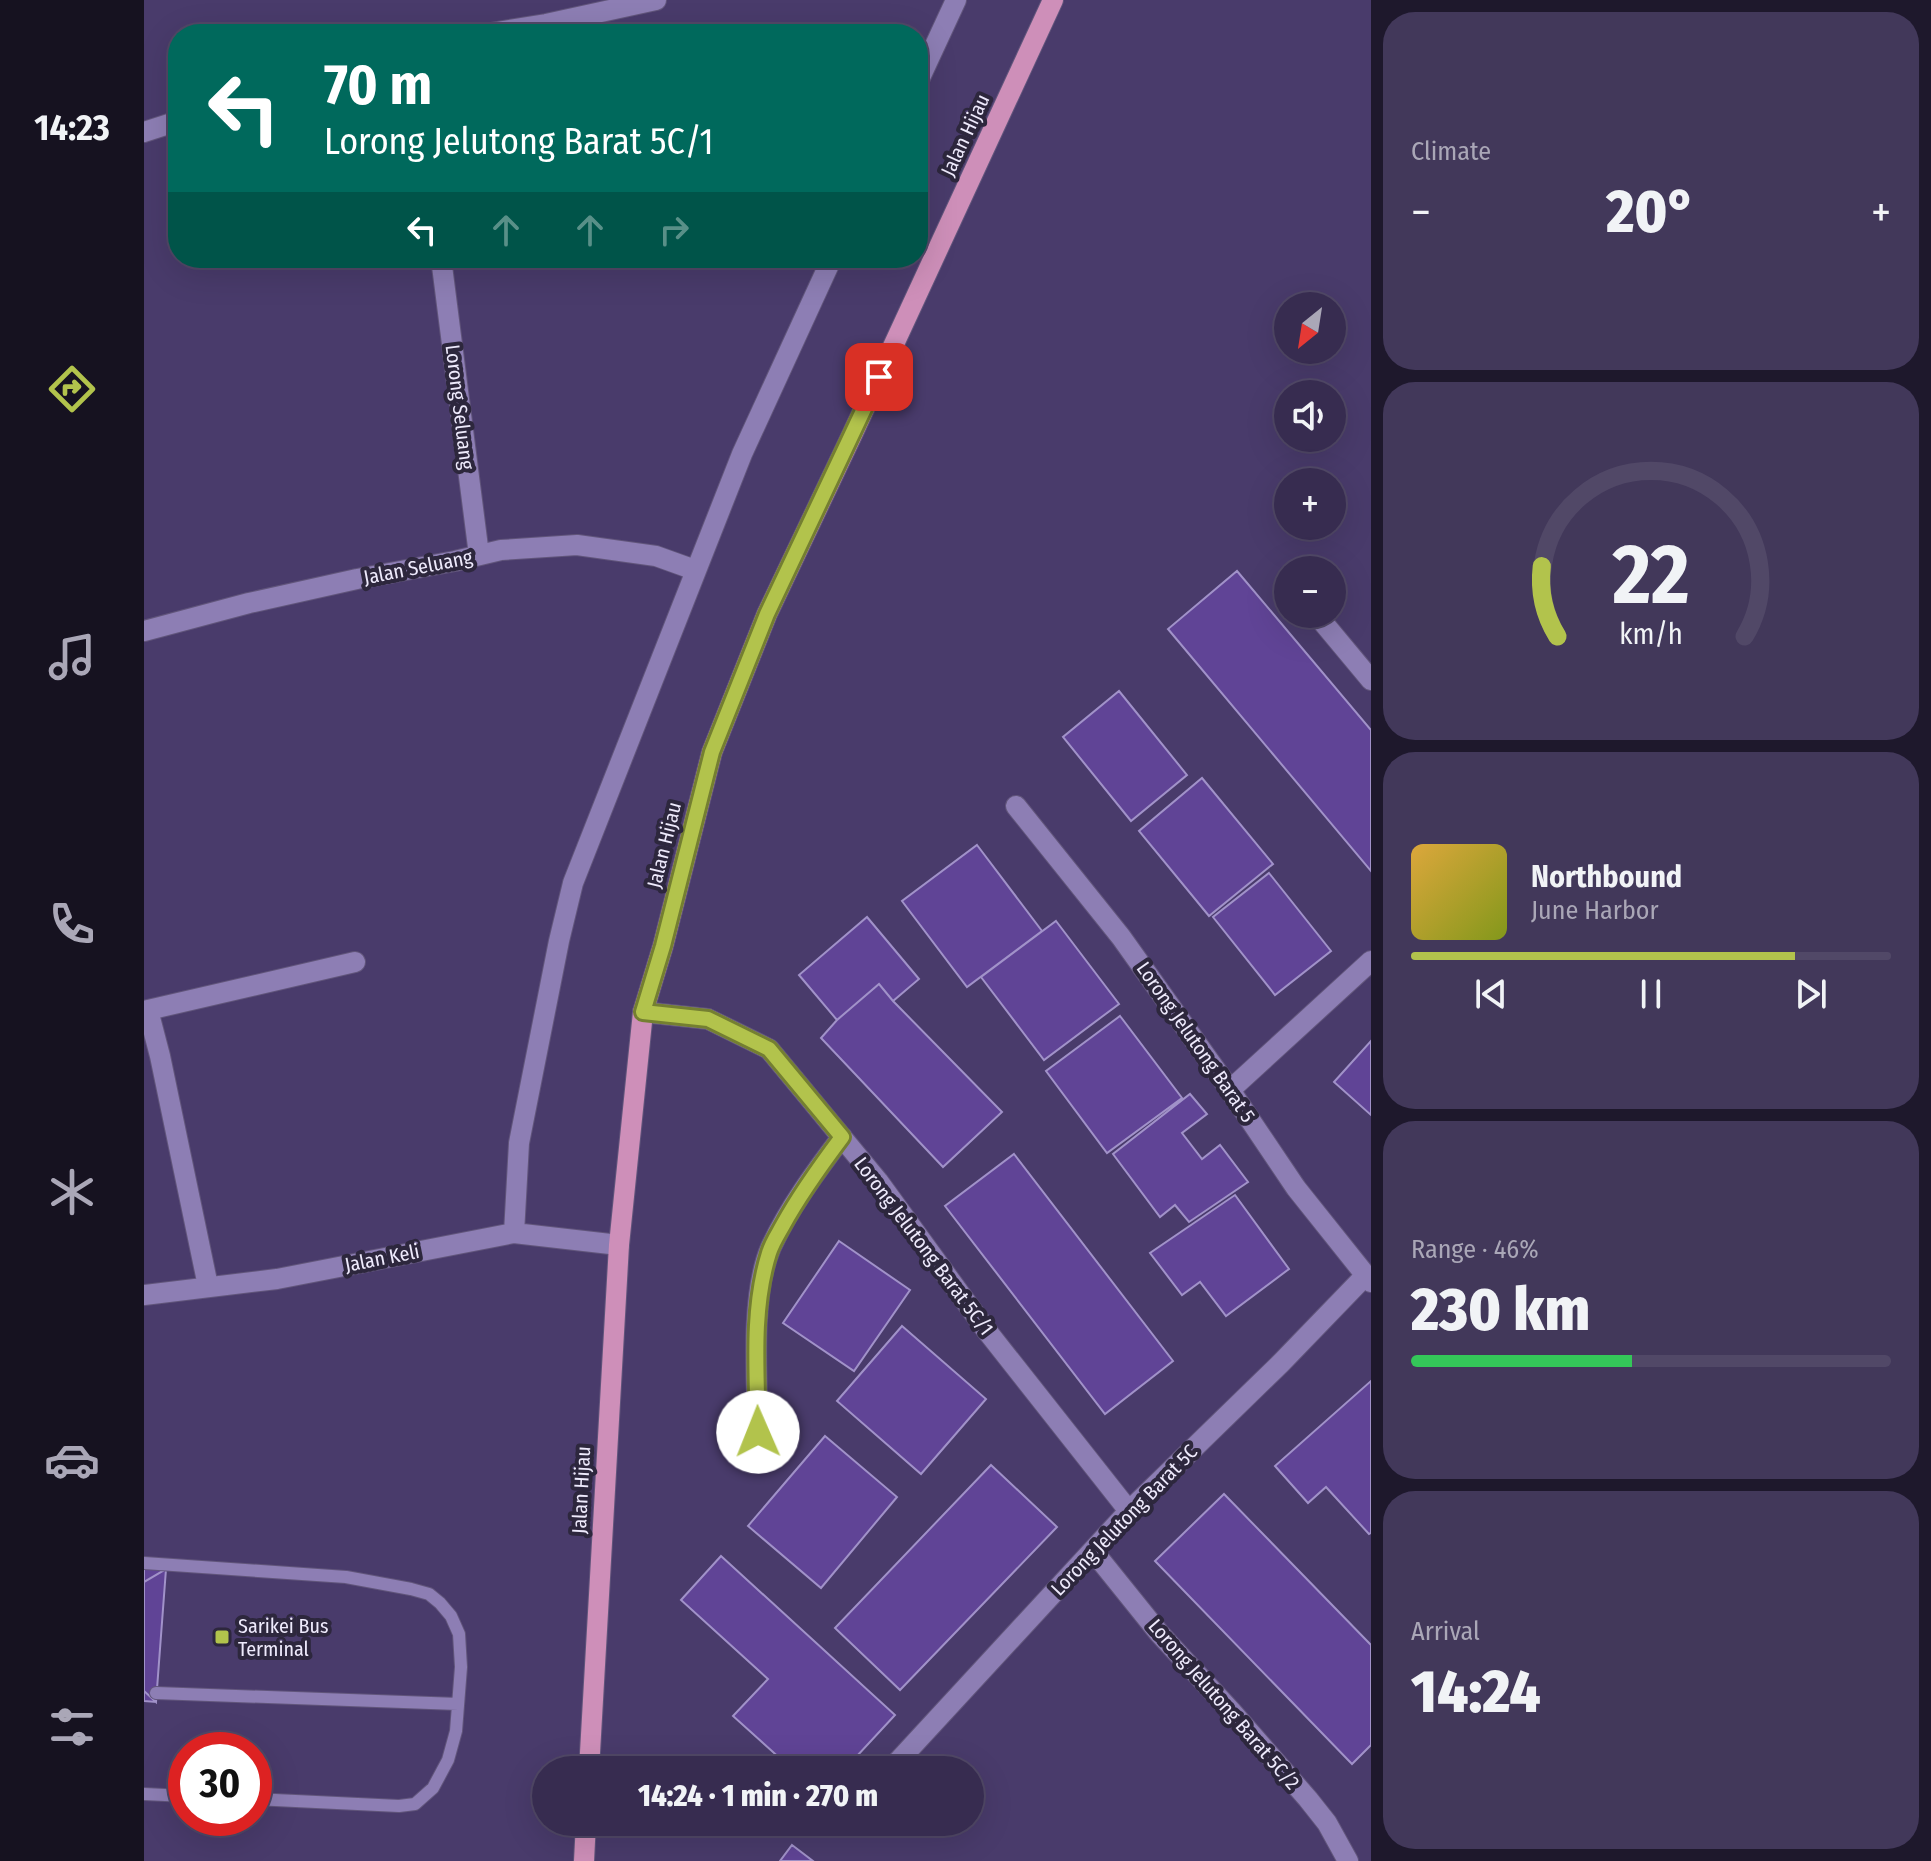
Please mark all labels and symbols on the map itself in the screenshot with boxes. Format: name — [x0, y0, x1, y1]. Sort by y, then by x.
street label: Jalan Hijau — [936, 90, 994, 180]
north arrow — [1274, 292, 1346, 364]
street label: Lorong Seluang — [440, 343, 480, 471]
pin — [845, 343, 913, 411]
street label: Jalan Seluang — [361, 545, 475, 589]
street label: Jalan Hijau — [642, 800, 686, 890]
street label: Lorong Jelutong Barat 5 — [1132, 957, 1260, 1127]
street label: Lorong Jelutong Barat 5C/1 — [849, 1152, 999, 1340]
street label: Jalan Keli — [343, 1239, 421, 1277]
position arrow — [716, 1390, 800, 1474]
street label: Lorong Jelutong Barat 5C — [1046, 1440, 1202, 1600]
street label: Jalan Hijau — [567, 1446, 595, 1534]
place label: Sarikei Bus Terminal — [238, 1614, 328, 1661]
street label: Lorong Jelutong Barat 5C/2 — [1143, 1614, 1305, 1794]
marker: Sarikei Bus Terminal — [213, 1628, 231, 1646]
speed limit sign: 30 — [168, 1732, 272, 1836]

